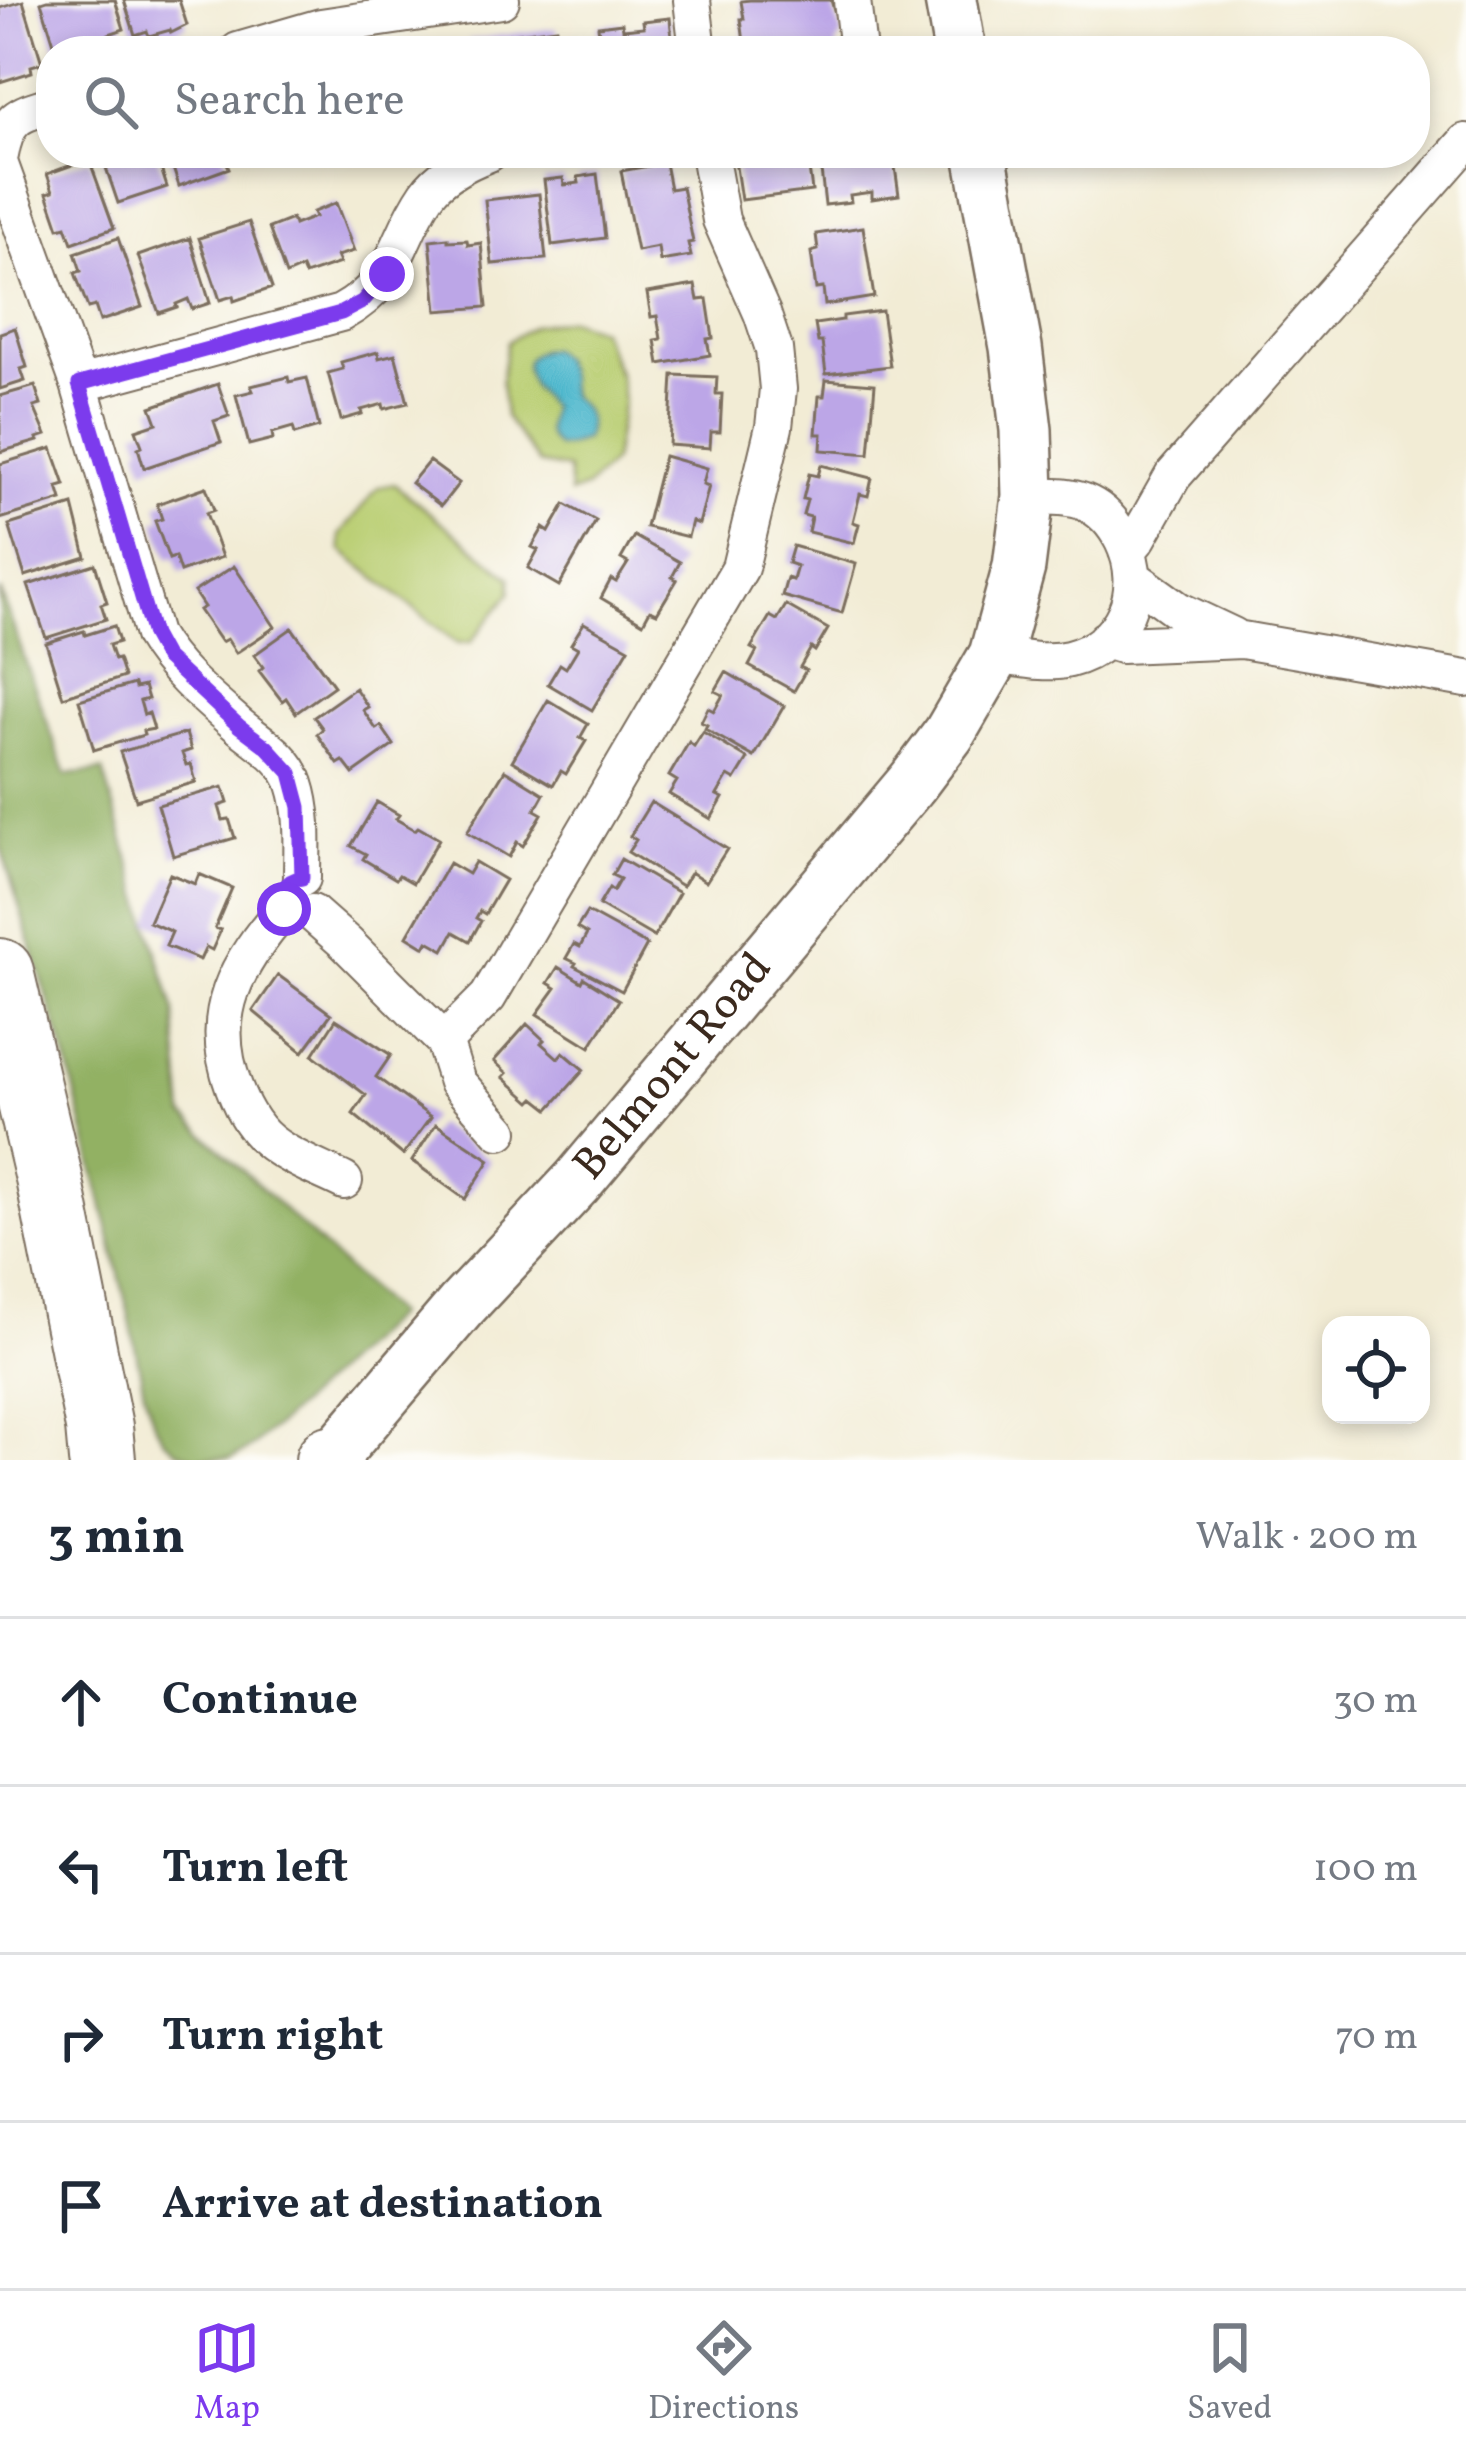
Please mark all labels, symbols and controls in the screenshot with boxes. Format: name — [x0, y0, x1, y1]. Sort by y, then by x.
search box — [36, 36, 1430, 168]
icon: search — [78, 69, 144, 135]
text: Search here — [174, 71, 405, 134]
route end — [360, 247, 414, 301]
route start — [257, 882, 311, 936]
street label: Belmont Road — [559, 940, 788, 1195]
map controls — [1322, 1316, 1430, 1424]
button: locate — [1322, 1316, 1430, 1424]
text: 3 min — [48, 1503, 185, 1574]
text: Walk · 200 m — [1196, 1511, 1418, 1565]
icon: ahead — [48, 1669, 114, 1735]
text: Continue — [162, 1670, 358, 1733]
text: 30 m — [1333, 1675, 1418, 1729]
icon: left — [48, 1837, 114, 1903]
text: Turn left — [162, 1838, 348, 1901]
text: 100 m — [1313, 1843, 1418, 1897]
icon: right — [48, 2005, 114, 2071]
text: Turn right — [162, 2006, 383, 2069]
text: 70 m — [1335, 2011, 1418, 2065]
icon: arrive — [48, 2173, 114, 2239]
text: Arrive at destination — [162, 2174, 603, 2237]
tab: Map — [194, 2315, 260, 2433]
tab: Directions — [648, 2315, 799, 2433]
tab: Saved — [1187, 2315, 1272, 2433]

